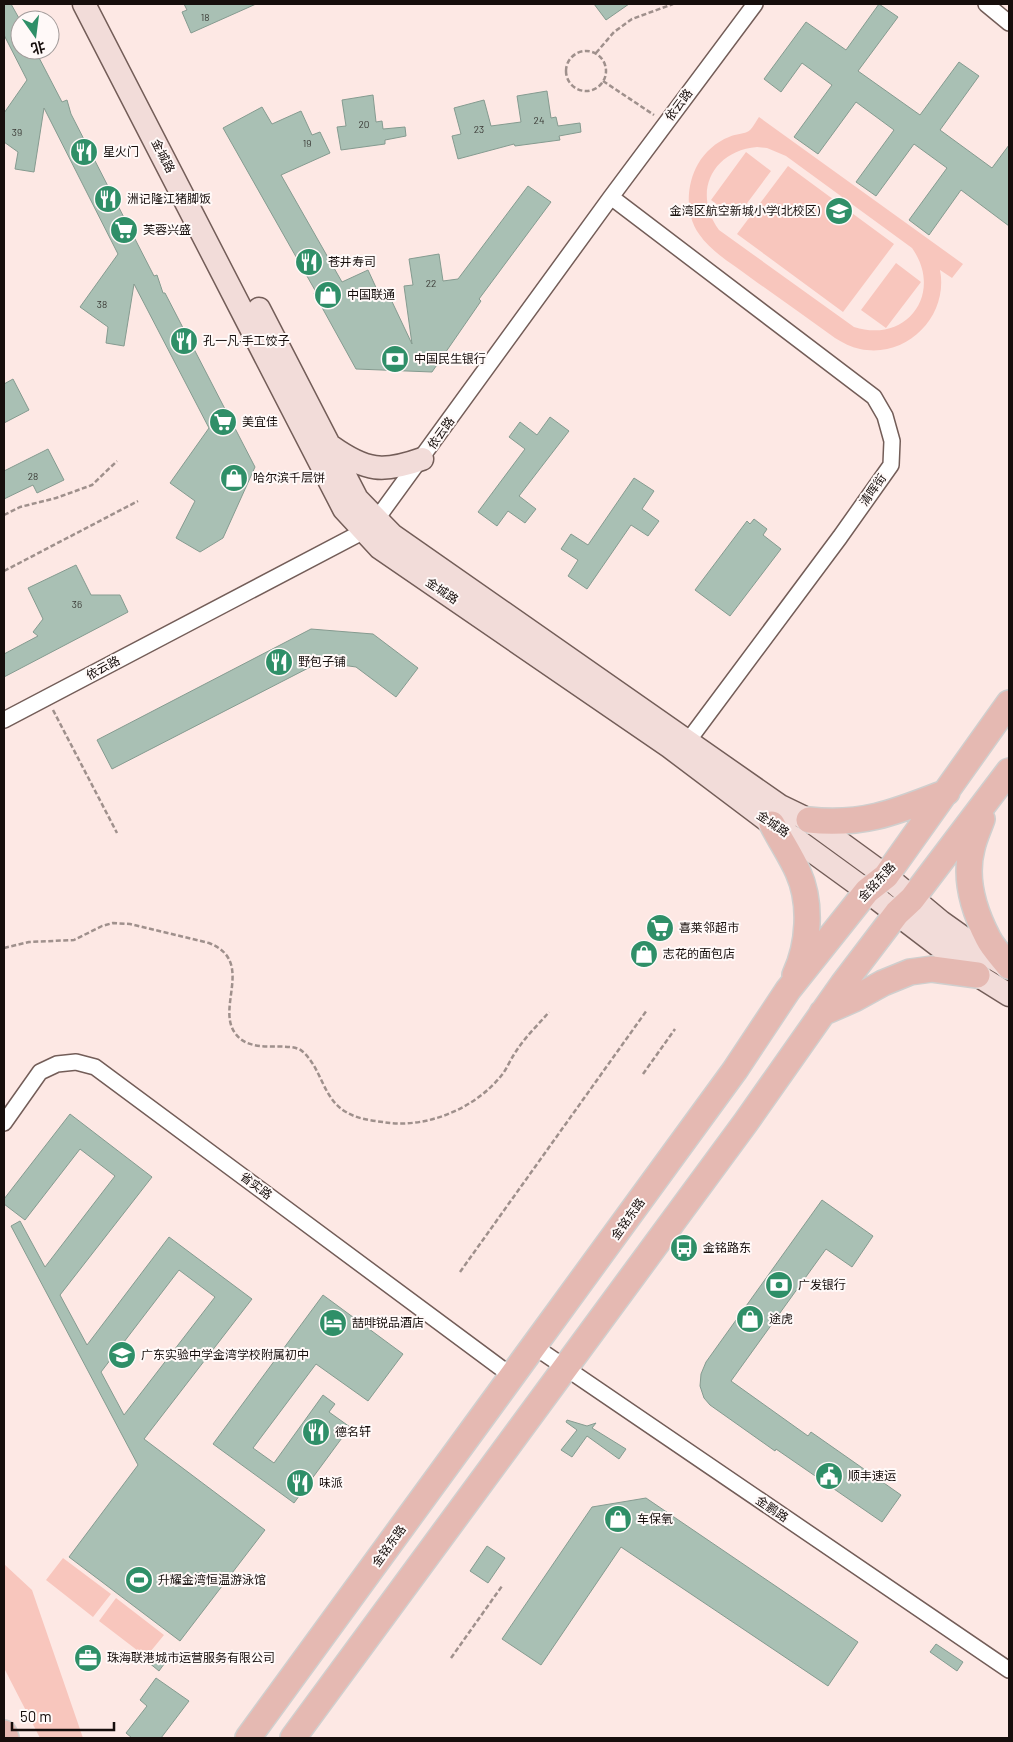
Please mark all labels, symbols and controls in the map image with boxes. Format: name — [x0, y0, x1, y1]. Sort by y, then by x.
north arrow — [10, 10, 60, 60]
house number: 18 — [201, 11, 209, 23]
text: 北 — [29, 38, 47, 58]
street label: 依云路 — [662, 86, 695, 123]
house number: 24 — [534, 114, 544, 126]
house number: 20 — [358, 118, 370, 130]
house number: 23 — [474, 123, 484, 135]
house number: 39 — [12, 126, 22, 138]
street label: 金城路 — [149, 136, 178, 175]
restaurant icon: 星火门 — [69, 137, 99, 167]
house number: 19 — [303, 137, 311, 149]
place label: 星火门 — [103, 144, 139, 158]
restaurant icon: 洲记隆江猪脚饭 — [93, 184, 123, 214]
place label: 洲记隆江猪脚饭 — [127, 191, 211, 205]
school or university icon: 金湾区航空新城小学(北校区) — [824, 196, 854, 226]
place label: 金湾区航空新城小学(北校区) — [670, 203, 821, 217]
supermarket icon: 芙蓉兴盛 — [109, 215, 139, 245]
place label: 芙蓉兴盛 — [143, 222, 191, 236]
restaurant icon: 苍井寿司 — [294, 247, 324, 277]
place label: 苍井寿司 — [328, 254, 376, 268]
house number: 22 — [426, 277, 436, 289]
shop icon: 中国联通 — [313, 280, 343, 310]
place label: 中国联通 — [347, 287, 395, 301]
house number: 38 — [97, 298, 107, 310]
restaurant icon: 孔一凡·手工饺子 — [169, 326, 199, 356]
place label: 孔一凡·手工饺子 — [203, 333, 290, 347]
bank icon: 中国民生银行 — [380, 344, 410, 374]
place label: 中国民生银行 — [414, 351, 486, 365]
supermarket icon: 美宜佳 — [208, 407, 238, 437]
place label: 美宜佳 — [242, 414, 278, 428]
street label: 依云路 — [424, 414, 456, 451]
shop icon: 哈尔滨千层饼 — [219, 463, 249, 493]
house number: 28 — [28, 470, 38, 482]
place label: 哈尔滨千层饼 — [253, 470, 325, 484]
street label: 清晖街 — [856, 471, 888, 508]
street label: 金城路 — [424, 574, 461, 606]
house number: 36 — [72, 598, 82, 610]
restaurant icon: 野包子铺 — [264, 647, 294, 677]
street label: 依云路 — [83, 652, 122, 682]
place label: 野包子铺 — [298, 654, 346, 668]
street label: 金城路 — [755, 807, 792, 839]
street label: 金铭东路 — [855, 859, 898, 904]
supermarket icon: 喜莱邻超市 — [645, 913, 675, 943]
place label: 喜莱邻超市 — [679, 920, 739, 934]
shop icon: 志花的面包店 — [629, 939, 659, 969]
place label: 志花的面包店 — [663, 946, 735, 960]
street label: 省实路 — [238, 1169, 275, 1202]
street label: 金铭东路 — [607, 1195, 647, 1242]
bus stop icon: 金铭路东 — [669, 1233, 699, 1263]
place label: 金铭路东 — [703, 1240, 751, 1254]
bank icon: 广发银行 — [764, 1270, 794, 1300]
place label: 广发银行 — [798, 1277, 846, 1291]
shop icon: 途虎 — [735, 1304, 765, 1334]
hotel icon: 喆啡锐品酒店 — [318, 1308, 348, 1338]
place label: 途虎 — [769, 1311, 793, 1325]
place label: 喆啡锐品酒店 — [352, 1315, 424, 1329]
school or university icon: 广东实验中学金湾学校附属初中 — [107, 1340, 137, 1370]
place label: 广东实验中学金湾学校附属初中 — [141, 1347, 309, 1361]
restaurant icon: 德名轩 — [301, 1417, 331, 1447]
place label: 德名轩 — [335, 1424, 371, 1438]
public building icon: 顺丰速运 — [814, 1461, 844, 1491]
restaurant icon: 味派 — [285, 1468, 315, 1498]
place label: 顺丰速运 — [848, 1468, 896, 1482]
place label: 味派 — [319, 1475, 343, 1489]
street label: 金鹏路 — [754, 1492, 791, 1524]
shop icon: 车保氧 — [603, 1504, 633, 1534]
place label: 车保氧 — [637, 1511, 673, 1525]
street label: 金铭东路 — [368, 1522, 408, 1569]
sports icon: 升耀金湾恒温游泳馆 — [124, 1565, 154, 1595]
place label: 升耀金湾恒温游泳馆 — [158, 1572, 266, 1586]
office icon: 珠海联港城市运营服务有限公司 — [73, 1643, 103, 1673]
place label: 珠海联港城市运营服务有限公司 — [107, 1650, 275, 1664]
scale bar — [12, 1700, 115, 1732]
text: 50 m — [20, 1707, 52, 1725]

